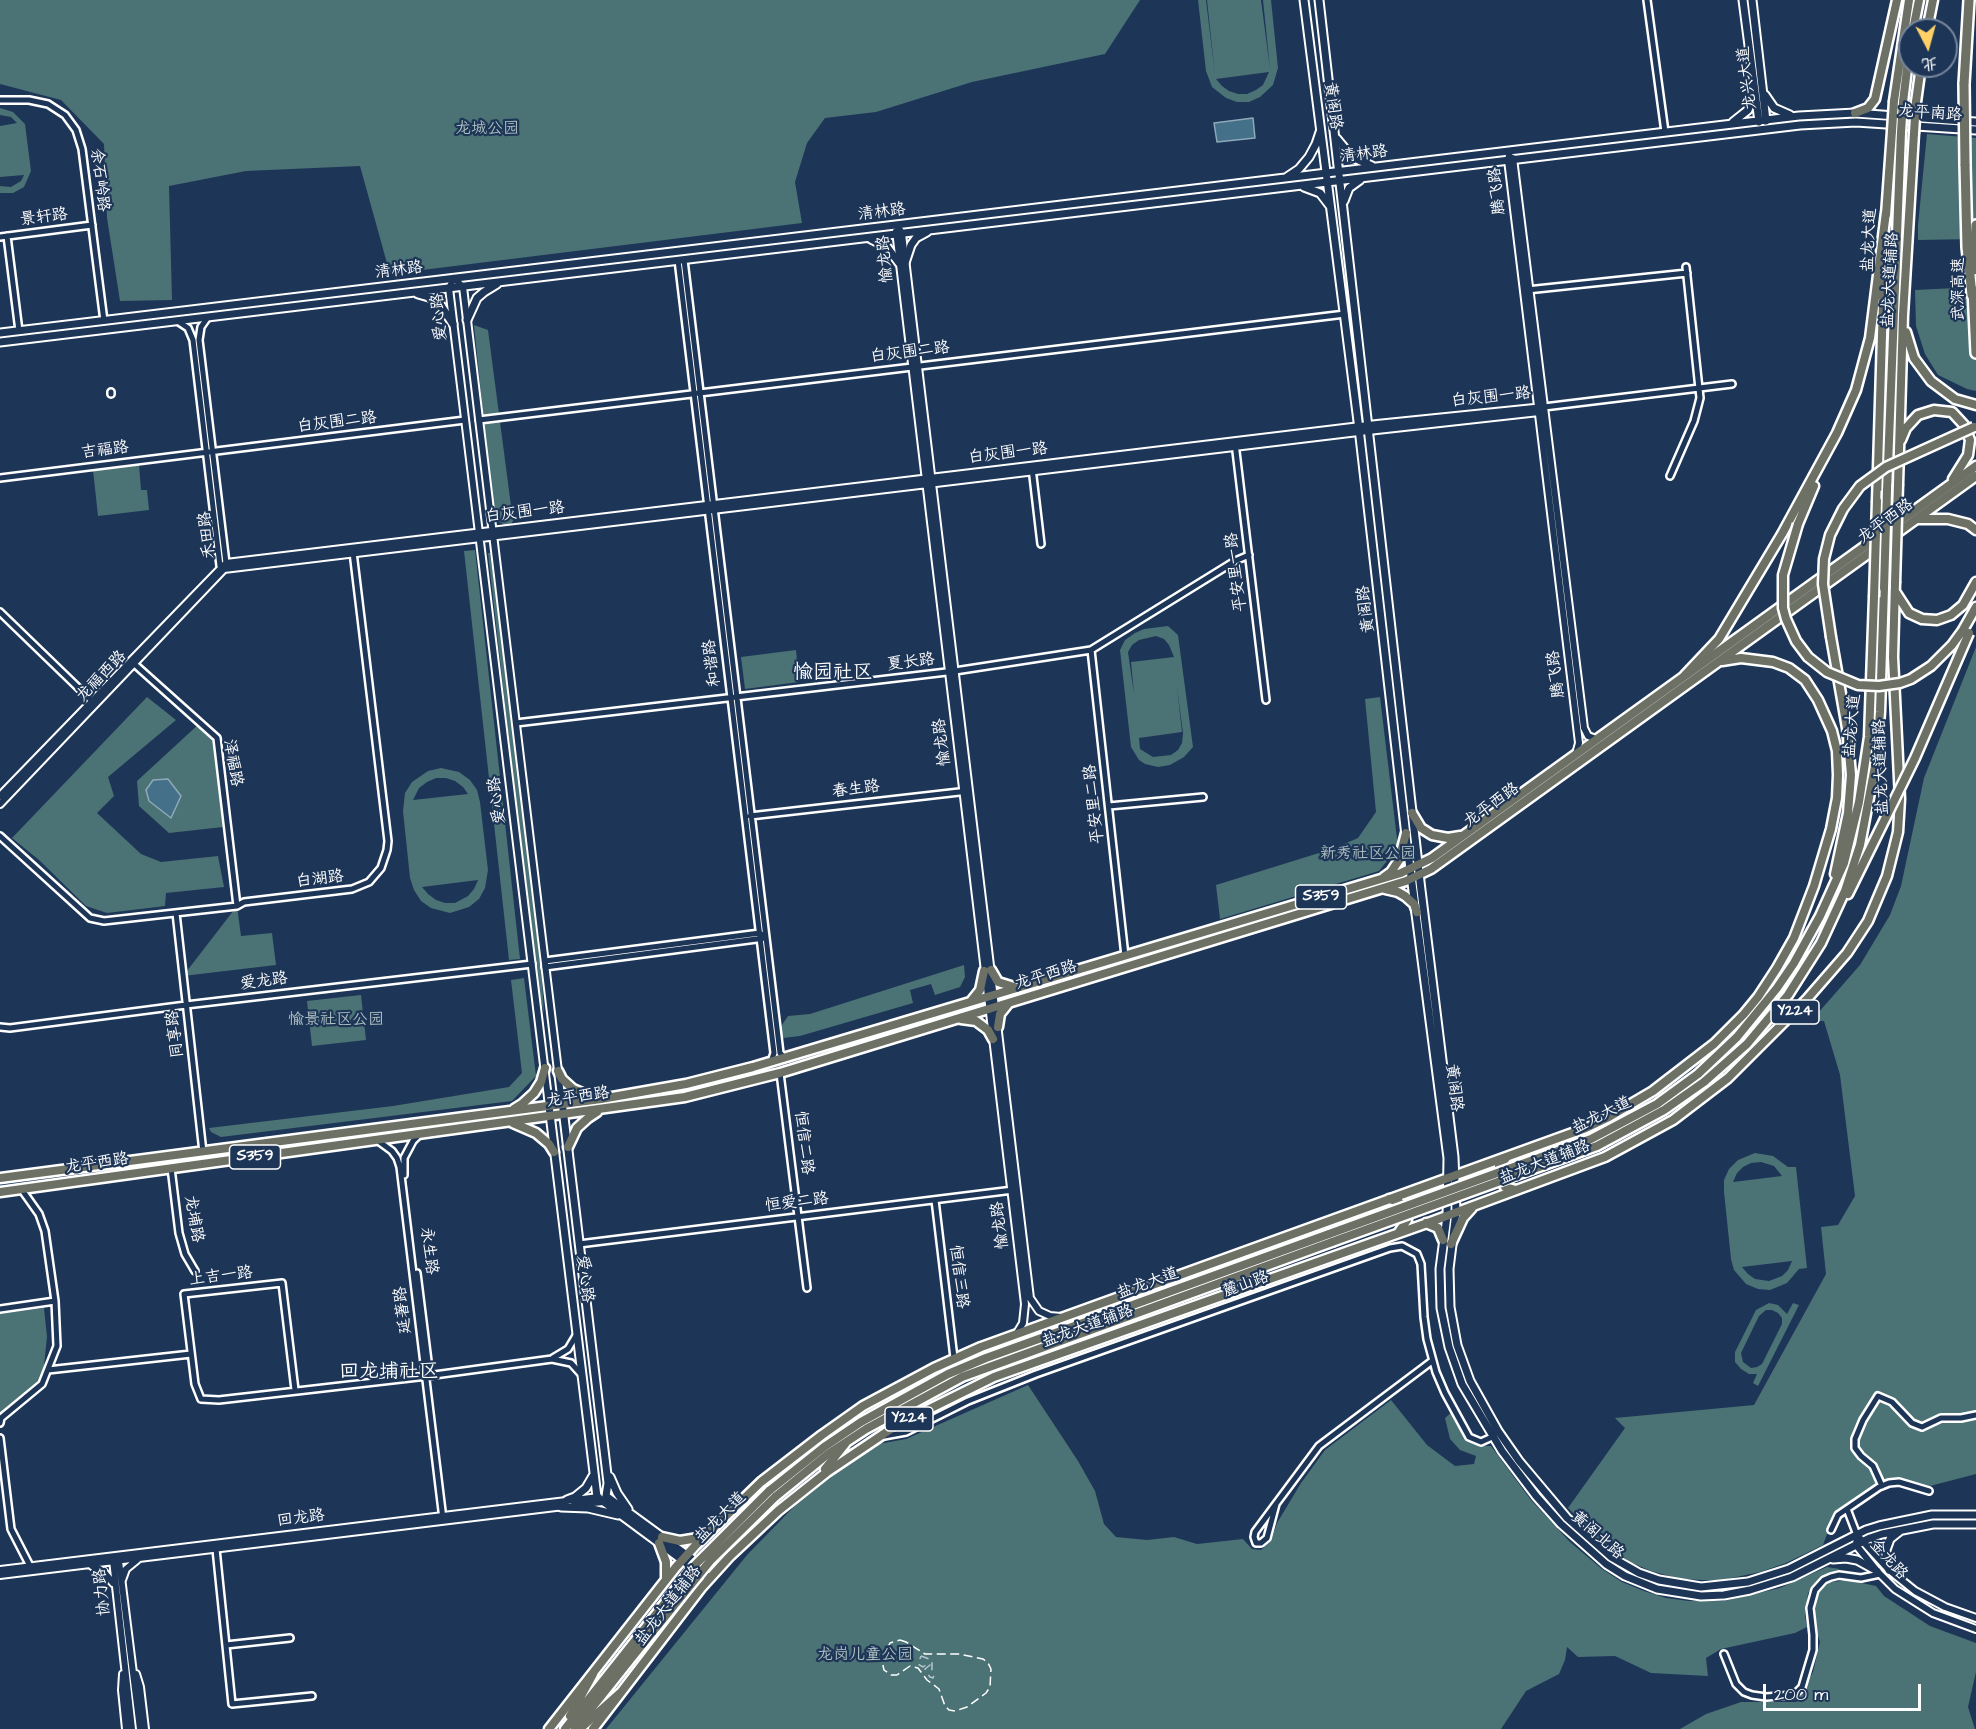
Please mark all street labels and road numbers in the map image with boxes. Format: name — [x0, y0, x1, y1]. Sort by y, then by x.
street label: 龙兴大道 — [1735, 45, 1761, 111]
street label: 黄阁路 — [1319, 81, 1345, 131]
street label: 龙平南路 — [1897, 102, 1963, 126]
street label: 清林路 — [1339, 143, 1389, 167]
street label: 余石岭路 — [86, 147, 112, 213]
street label: 腾飞路 — [1486, 166, 1510, 216]
street label: 清林路 — [857, 201, 907, 225]
street label: 景轩路 — [19, 206, 69, 230]
street label: 盐龙大道 — [1859, 208, 1881, 272]
street label: 盐龙大道辅路 — [1879, 232, 1903, 328]
street label: 愉龙路 — [874, 234, 898, 284]
street label: 武深高速 — [1950, 257, 1970, 321]
street label: 清林路 — [374, 259, 424, 283]
street label: 爱心路 — [428, 292, 452, 342]
street label: 白灰围二路 — [869, 339, 951, 367]
street label: 白灰围一路 — [1450, 384, 1532, 412]
street label: 白灰围二路 — [296, 409, 378, 437]
street label: 吉福路 — [80, 439, 130, 463]
street label: 白灰围一路 — [967, 440, 1049, 468]
street label: 龙平西路 — [1854, 495, 1918, 549]
street label: 白灰围一路 — [484, 499, 566, 527]
street label: 禾田路 — [196, 510, 220, 560]
street label: 平安里一路 — [1223, 531, 1251, 613]
street label: 黄阁路 — [1355, 584, 1379, 634]
street label: 和谐路 — [701, 638, 725, 688]
street label: 龙福西路 — [73, 647, 131, 707]
street label: 腾飞路 — [1545, 649, 1569, 699]
street label: 夏长路 — [886, 651, 936, 675]
street label: 盐龙大道 — [1841, 693, 1865, 759]
street label: 愉龙路 — [931, 717, 955, 767]
street label: 盐龙大道辅路 — [1871, 719, 1893, 815]
street label: 泽福路 — [218, 738, 246, 788]
street label: 平安里二路 — [1081, 763, 1109, 845]
street label: 爱心路 — [486, 775, 510, 825]
street label: 春生路 — [831, 778, 881, 802]
street label: 龙平西路 — [1460, 779, 1524, 833]
street label: 白湖路 — [295, 868, 345, 892]
road number: S359 — [1296, 885, 1346, 909]
street label: 龙平西路 — [1013, 957, 1079, 995]
street label: 爱龙路 — [239, 970, 289, 994]
road number: Y224 — [1771, 1000, 1819, 1024]
street label: 同享路 — [164, 1009, 188, 1059]
street label: 黄阁路 — [1441, 1063, 1465, 1113]
street label: 龙平西路 — [545, 1084, 611, 1112]
street label: 盐龙大道 — [1569, 1093, 1635, 1139]
street label: 恒信二路 — [790, 1110, 816, 1176]
street label: 盐龙大道辅路 — [1497, 1137, 1593, 1189]
road number: S359 — [230, 1145, 280, 1169]
street label: 龙平西路 — [64, 1150, 130, 1178]
street label: 恒爱二路 — [764, 1190, 830, 1216]
street label: 龙埔路 — [179, 1194, 207, 1244]
street label: 愉龙路 — [989, 1200, 1013, 1250]
street label: 永生路 — [416, 1226, 440, 1276]
street label: 恒信三路 — [945, 1244, 971, 1310]
street label: 爱心路 — [572, 1254, 596, 1304]
street label: 上吉一路 — [188, 1264, 254, 1290]
street label: 盐龙大道 — [1115, 1264, 1181, 1304]
street label: 麓山路 — [1220, 1268, 1272, 1302]
street label: 延著路 — [392, 1285, 416, 1335]
street label: 盐龙大道辅路 — [1040, 1302, 1136, 1352]
road number: Y224 — [885, 1407, 933, 1431]
street label: 盐龙大道 — [692, 1489, 750, 1547]
street label: 回龙路 — [276, 1507, 326, 1531]
street label: 黄阁北路 — [1567, 1508, 1627, 1564]
street label: 金龙路 — [1865, 1536, 1911, 1584]
street label: 盐龙大道辅路 — [632, 1562, 706, 1650]
street label: 协力路 — [91, 1567, 115, 1617]

